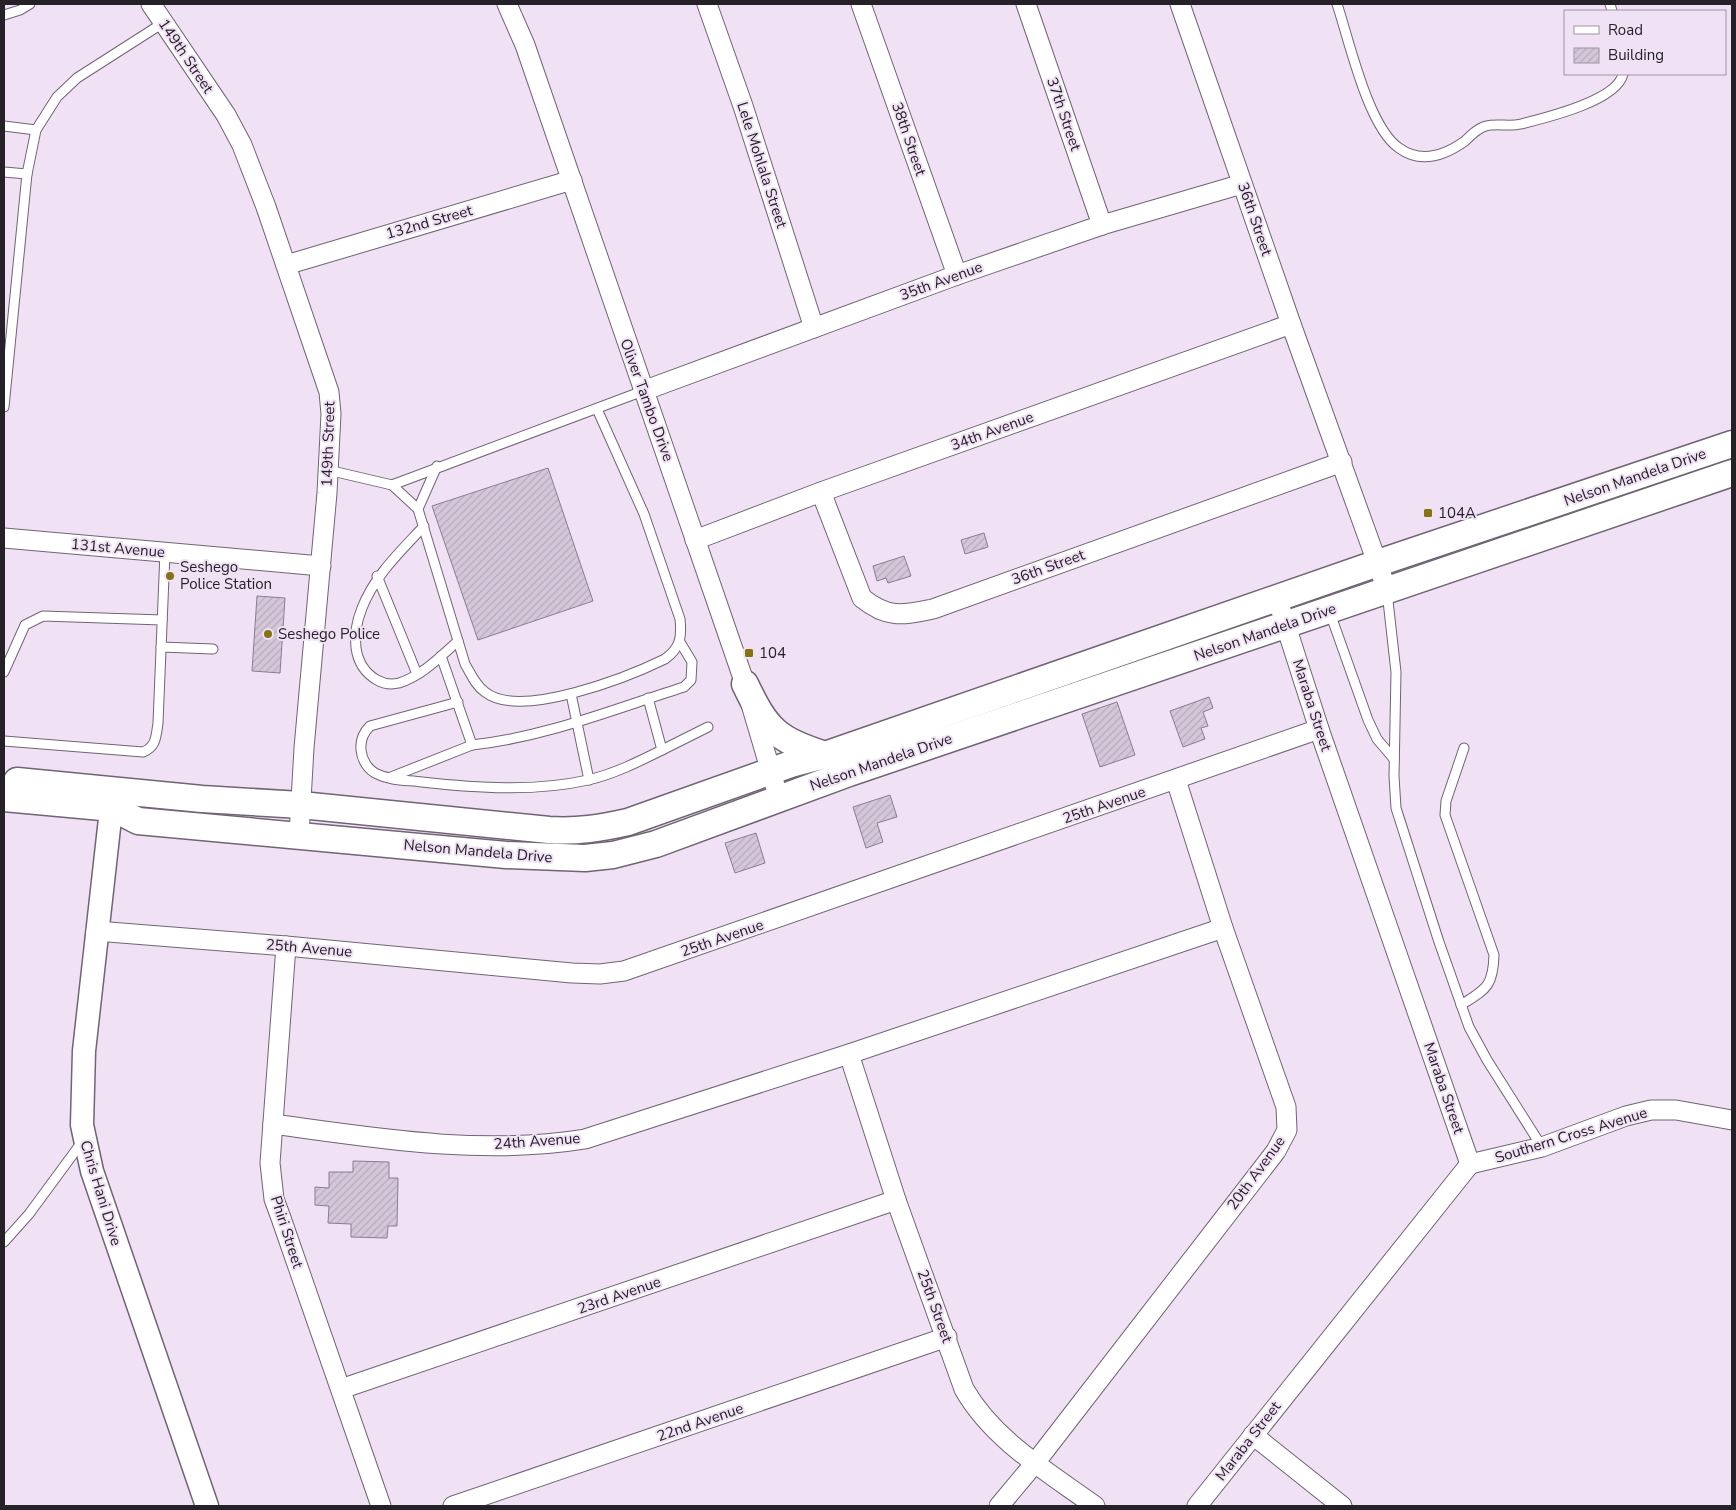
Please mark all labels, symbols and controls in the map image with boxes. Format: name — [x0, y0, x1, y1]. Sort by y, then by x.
legend — [1564, 10, 1726, 75]
street label: 149th Street — [154, 15, 219, 98]
text: Road — [1608, 20, 1643, 40]
text: Building — [1608, 45, 1664, 65]
street label: 37th Street — [1042, 75, 1086, 154]
street label: Lele Mohlala Street — [732, 99, 792, 231]
street label: 38th Street — [887, 100, 931, 179]
street label: 36th Street — [1233, 180, 1277, 259]
street label: 132nd Street — [383, 200, 475, 244]
street label: 35th Avenue — [897, 257, 985, 305]
street label: Oliver Tambo Drive — [615, 336, 679, 464]
street label: 149th Street — [317, 400, 340, 487]
street label: 34th Avenue — [948, 407, 1036, 455]
street label: Nelson Mandela Drive — [1561, 443, 1709, 511]
place label: 104A — [1438, 503, 1476, 523]
marker: 104A — [1422, 507, 1434, 519]
street label: 131st Avenue — [70, 534, 166, 562]
street label: 36th Street — [1009, 544, 1088, 589]
place label: Seshego Police Station — [180, 557, 272, 594]
marker: Seshego Police Station — [164, 570, 176, 582]
street label: Nelson Mandela Drive — [1191, 598, 1339, 666]
place label: Seshego Police — [278, 624, 380, 644]
marker: Seshego Police — [262, 628, 274, 640]
place label: 104 — [759, 643, 786, 663]
marker: 104 — [743, 647, 755, 659]
street label: Maraba Street — [1288, 656, 1336, 754]
street label: Nelson Mandela Drive — [807, 728, 955, 796]
street label: 25th Avenue — [1060, 781, 1148, 829]
street label: Nelson Mandela Drive — [403, 835, 553, 867]
street label: 25th Avenue — [678, 914, 766, 962]
street label: 25th Avenue — [265, 934, 353, 962]
street label: Maraba Street — [1419, 1040, 1469, 1137]
street label: Southern Cross Avenue — [1492, 1102, 1650, 1168]
street label: 24th Avenue — [493, 1128, 581, 1154]
street label: 20th Avenue — [1222, 1132, 1290, 1214]
street label: Chris Hani Drive — [75, 1138, 127, 1248]
street label: Phiri Street — [266, 1193, 308, 1272]
street label: 25th Street — [913, 1267, 958, 1346]
street label: 23rd Avenue — [575, 1271, 663, 1319]
street label: Maraba Street — [1211, 1397, 1286, 1485]
street label: 22nd Avenue — [654, 1398, 746, 1446]

